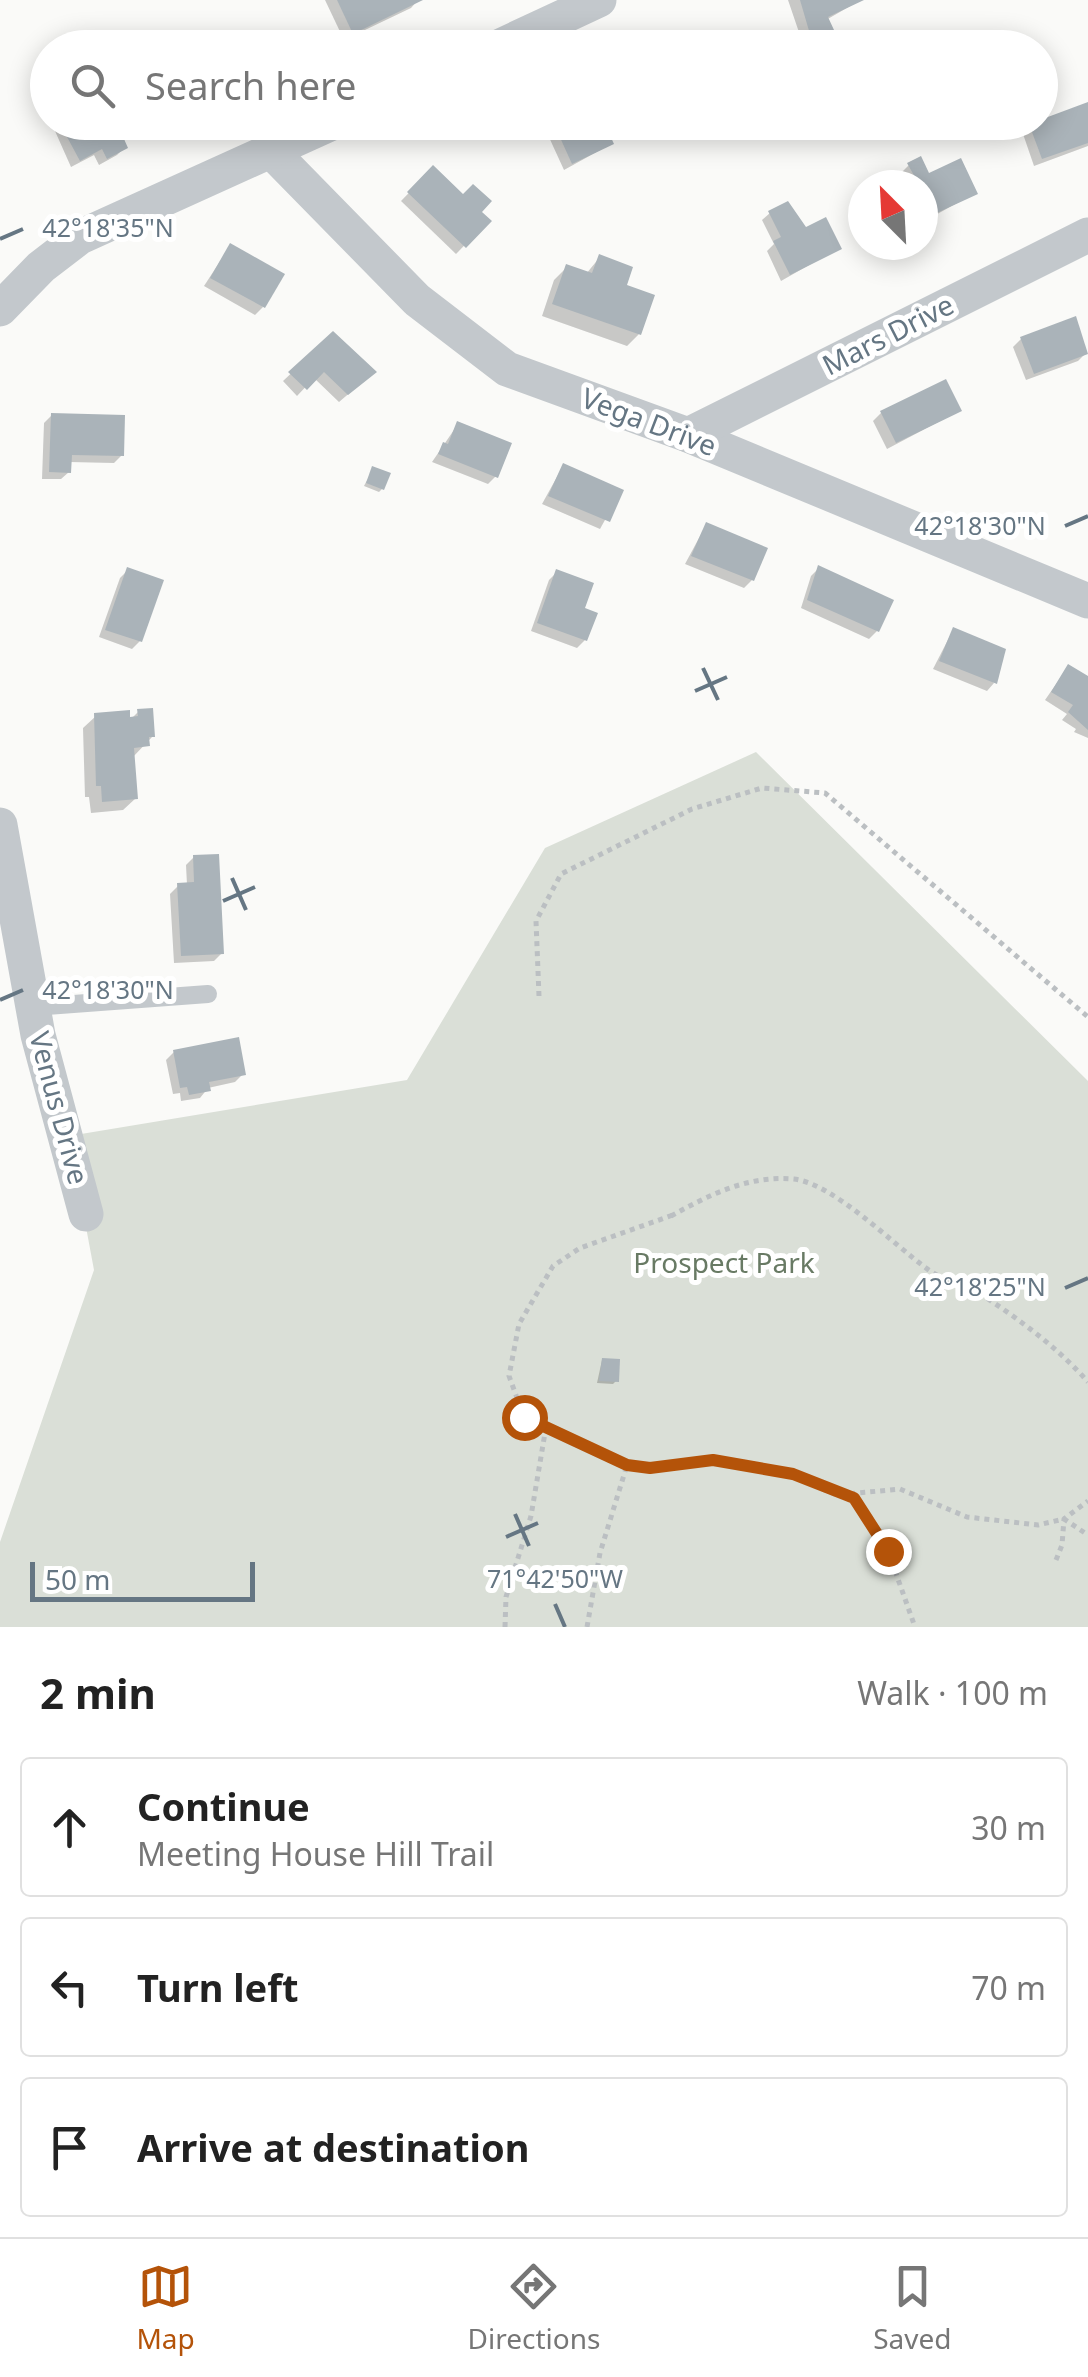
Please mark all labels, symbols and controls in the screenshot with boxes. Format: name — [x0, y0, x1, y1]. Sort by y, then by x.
search box — [30, 30, 1058, 140]
icon: search — [65, 58, 120, 113]
text: Search here — [145, 59, 356, 111]
north arrow — [848, 170, 938, 260]
text: 42°18'35"N — [42, 210, 174, 244]
street label: Mars Drive — [815, 285, 960, 383]
street label: Vega Drive — [576, 378, 722, 464]
text: 42°18'30"N — [914, 508, 1046, 542]
text: 42°18'30"N — [42, 972, 174, 1006]
street label: Venus Drive — [21, 1027, 99, 1188]
park label: Prospect Park — [633, 1243, 815, 1281]
text: 42°18'25"N — [914, 1269, 1046, 1303]
route start — [502, 1395, 548, 1441]
route end — [866, 1529, 912, 1575]
scale bar — [30, 1557, 255, 1602]
text: 50 m — [45, 1560, 111, 1598]
text: 71°42'50"W — [487, 1561, 623, 1595]
text: 2 min — [40, 1664, 156, 1721]
text: Walk · 100 m — [857, 1671, 1048, 1714]
text: Continue — [137, 1780, 310, 1832]
icon: ahead — [42, 1800, 97, 1855]
text: 30 m — [971, 1806, 1046, 1849]
text: Meeting House Hill Trail — [137, 1832, 494, 1875]
icon: left — [42, 1960, 97, 2015]
text: Turn left — [137, 1961, 299, 2013]
text: 70 m — [971, 1966, 1046, 2009]
icon: arrive — [42, 2120, 97, 2175]
text: Arrive at destination — [137, 2121, 529, 2173]
tab: Map — [136, 2259, 195, 2357]
tab: Directions — [468, 2259, 600, 2357]
tab: Saved — [873, 2259, 952, 2357]

